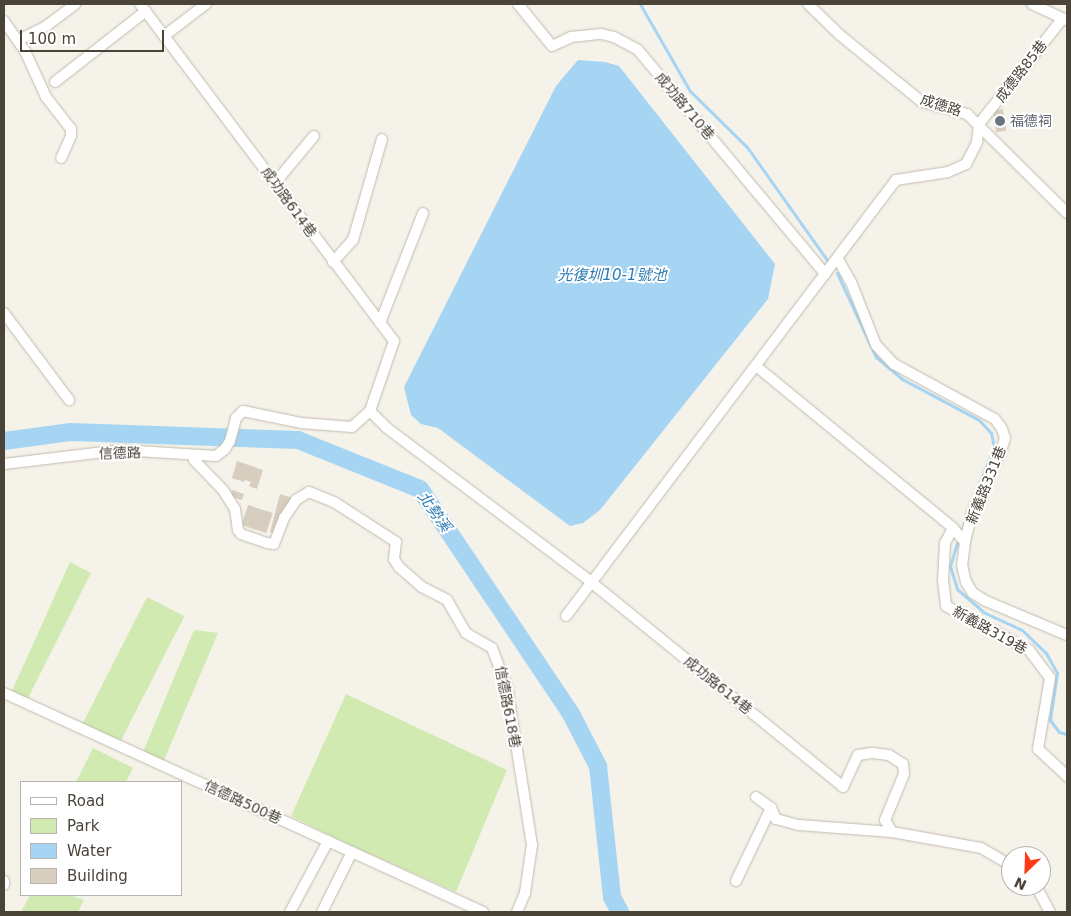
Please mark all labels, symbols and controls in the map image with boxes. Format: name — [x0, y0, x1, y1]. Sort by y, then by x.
scale bar — [22, 20, 166, 52]
text: 100 m — [28, 30, 76, 48]
street label: 成德路85巷 — [992, 37, 1050, 105]
street label: 成功路710巷 — [652, 69, 718, 143]
street label: 成德路 — [918, 91, 964, 119]
place label: 福德祠 — [1010, 113, 1052, 129]
marker: 福德祠 — [994, 115, 1006, 127]
street label: 成功路614巷 — [258, 164, 320, 240]
water label: 光復圳10-1號池 — [557, 267, 667, 285]
street label: 信德路 — [99, 444, 141, 462]
street label: 新義路331巷 — [963, 444, 1009, 526]
water label: 北勢溪 — [413, 489, 455, 535]
street label: 新義路319巷 — [950, 603, 1030, 657]
street label: 成功路614巷 — [681, 652, 755, 718]
street label: 信德路618巷 — [492, 665, 524, 749]
street label: 信德路500巷 — [202, 777, 284, 827]
legend — [20, 781, 182, 896]
text: Road — [67, 792, 105, 810]
text: Park — [67, 817, 99, 835]
text: Water — [67, 842, 111, 860]
north arrow — [1001, 846, 1051, 896]
text: Building — [67, 867, 128, 885]
text: N — [1012, 874, 1029, 893]

